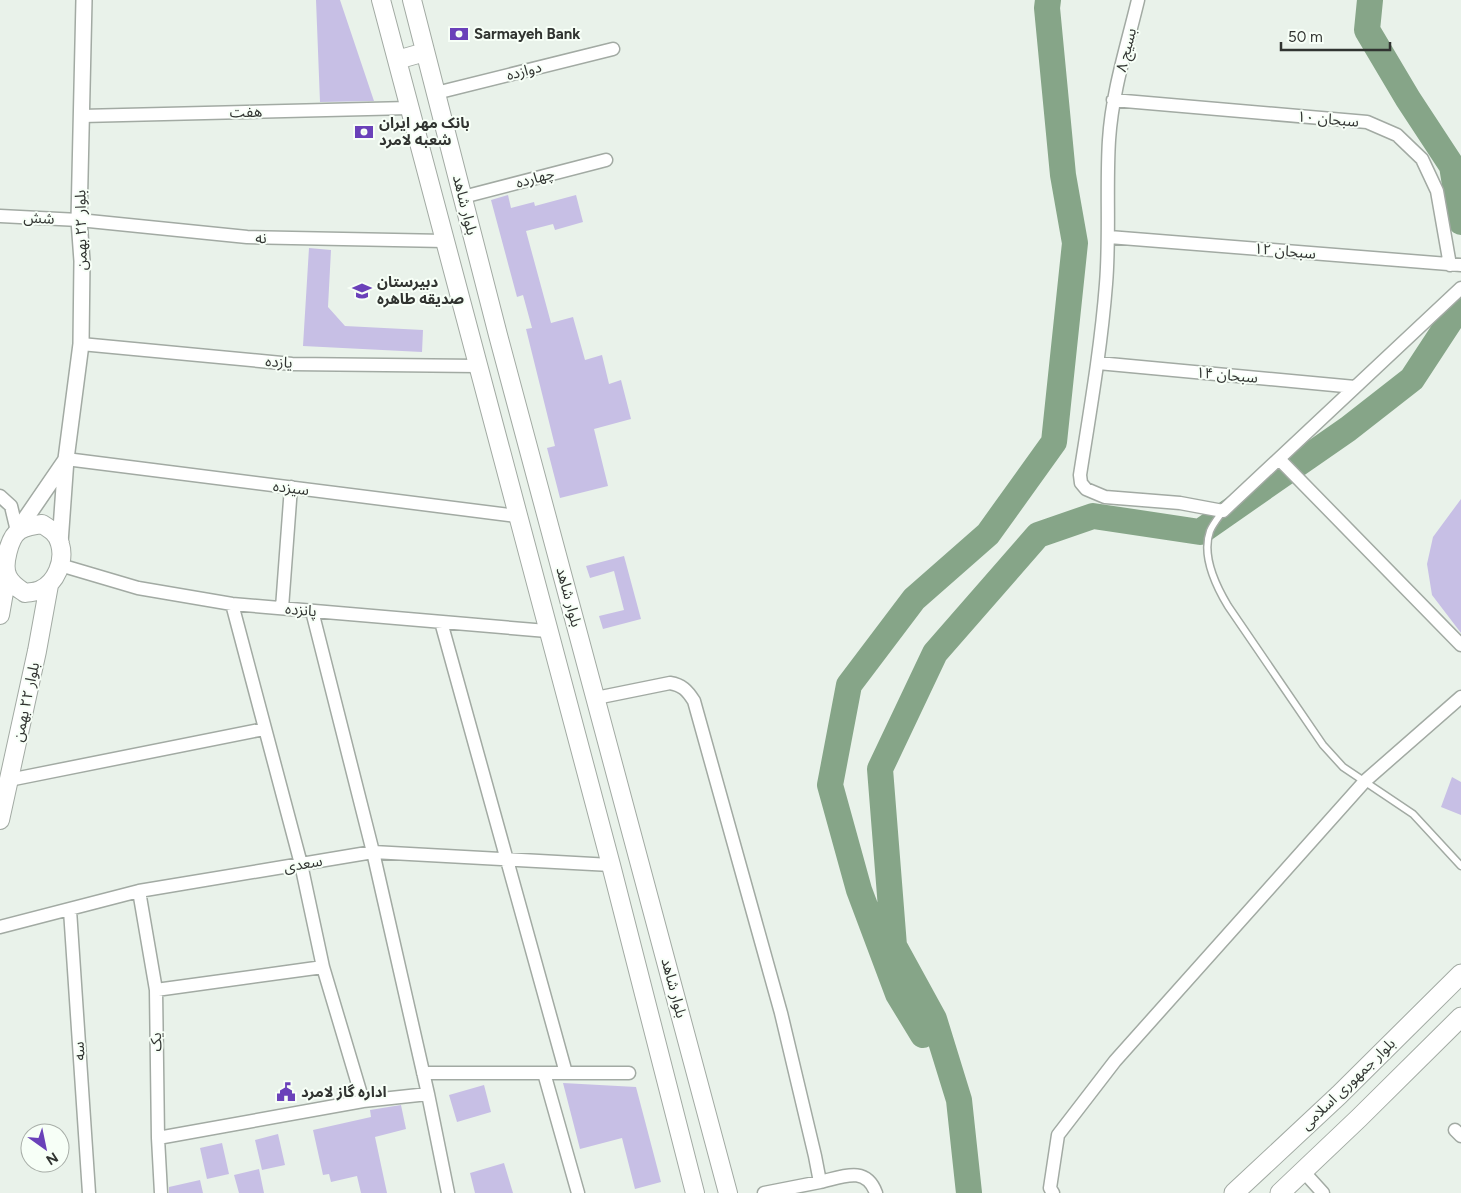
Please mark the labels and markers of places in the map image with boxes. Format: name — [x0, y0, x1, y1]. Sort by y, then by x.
bank icon: Sarmayeh Bank — [448, 23, 470, 45]
place label: Sarmayeh Bank — [474, 25, 580, 43]
place label: بانک مهر ایران شعبه لامرد — [379, 114, 470, 149]
bank icon: بانک مهر ایران شعبه لامرد — [353, 121, 375, 143]
place label: دبیرستان صدیقه طاهره — [377, 273, 464, 308]
school or university icon: دبیرستان صدیقه طاهره — [351, 280, 373, 302]
public building icon: اداره گاز لامرد — [275, 1081, 297, 1103]
place label: اداره گاز لامرد — [301, 1083, 387, 1101]

